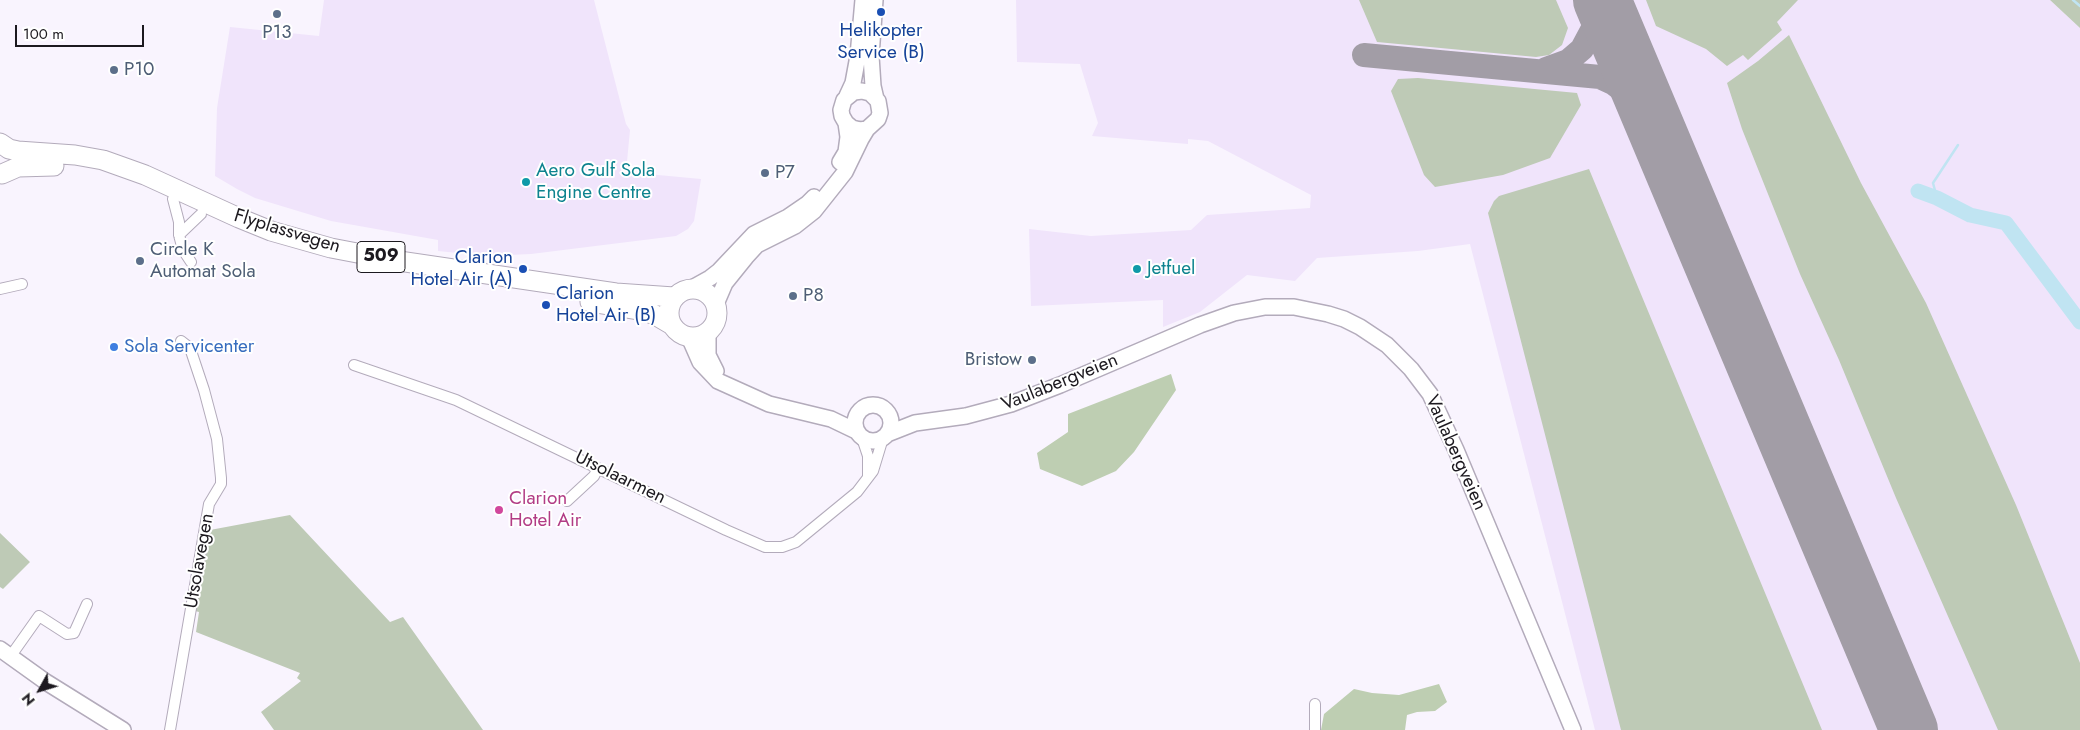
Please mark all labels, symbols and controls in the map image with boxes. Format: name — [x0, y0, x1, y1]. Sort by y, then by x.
marker: Helikopter Service (B) — [875, 6, 887, 18]
marker: P13 — [271, 8, 283, 20]
scale bar — [18, 15, 146, 47]
place label: Helikopter Service (B) — [837, 20, 925, 64]
place label: P13 — [262, 22, 292, 44]
text: 100 m — [23, 23, 64, 45]
place label: P10 — [124, 59, 154, 81]
marker: P10 — [108, 64, 120, 76]
place label: Aero Gulf Sola Engine Centre — [536, 160, 655, 204]
place label: P7 — [775, 162, 795, 184]
marker: P7 — [759, 167, 771, 179]
marker: Aero Gulf Sola Engine Centre — [520, 176, 532, 188]
street label: Flyplassvegen — [231, 205, 343, 259]
place label: Circle K Automat Sola — [150, 239, 256, 283]
road number: 509 — [357, 242, 405, 272]
place label: Clarion Hotel Air (A) — [411, 247, 513, 291]
marker: Circle K Automat Sola — [134, 255, 146, 267]
place label: Jetfuel — [1147, 258, 1195, 280]
marker: Clarion Hotel Air (A) — [517, 263, 529, 275]
marker: Jetfuel — [1131, 263, 1143, 275]
place label: Clarion Hotel Air (B) — [556, 283, 656, 327]
place label: P8 — [803, 285, 824, 307]
marker: P8 — [787, 290, 799, 302]
marker: Clarion Hotel Air (B) — [540, 299, 552, 311]
place label: Sola Servicenter — [124, 336, 254, 358]
marker: Sola Servicenter — [108, 341, 120, 353]
place label: Bristow — [965, 349, 1022, 371]
street label: Vaulabergveien — [998, 349, 1122, 417]
marker: Bristow — [1026, 354, 1038, 366]
street label: Vaulabergveien — [1419, 392, 1491, 514]
street label: Utsolaarmen — [571, 446, 669, 510]
place label: Clarion Hotel Air — [509, 488, 581, 532]
marker: Clarion Hotel Air — [493, 504, 505, 516]
street label: Utsolavegen — [180, 512, 220, 610]
north arrow — [15, 665, 65, 715]
text: N — [17, 689, 40, 710]

